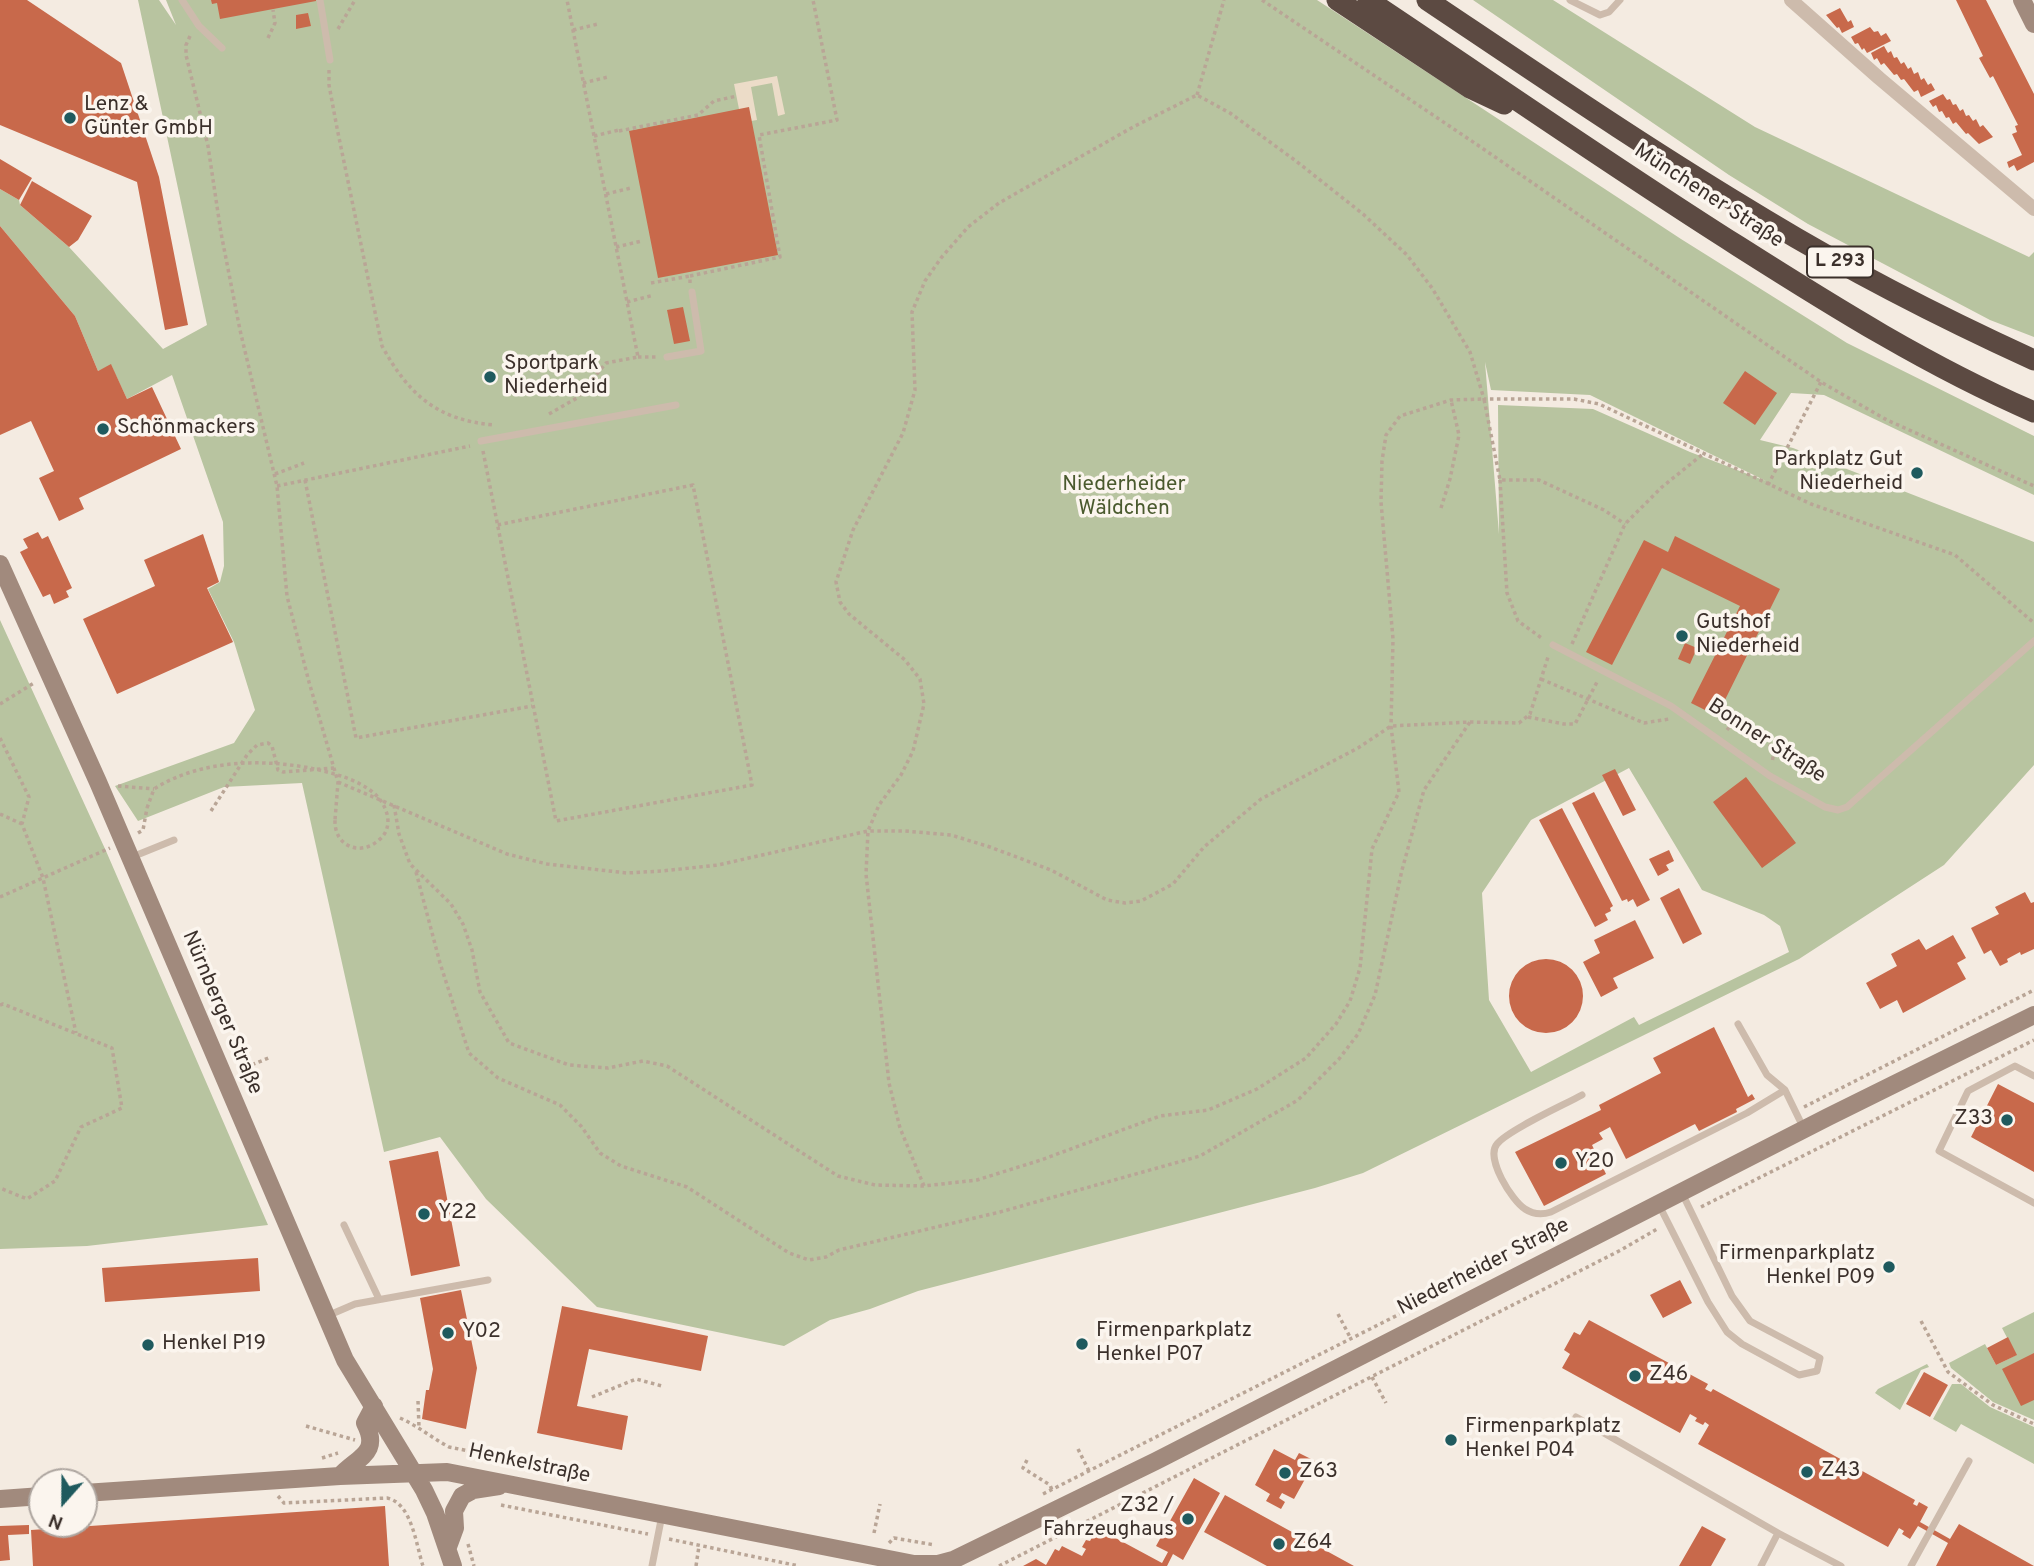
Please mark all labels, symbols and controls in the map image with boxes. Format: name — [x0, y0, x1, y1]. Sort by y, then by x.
place label: Lenz & Günter GmbH — [84, 93, 213, 143]
marker: Lenz & Günter GmbH — [62, 110, 78, 126]
street label: Münchener Straße — [1629, 139, 1787, 255]
road number: L 293 — [1807, 246, 1873, 278]
place label: Sportpark Niederheid — [504, 352, 608, 402]
marker: Sportpark Niederheid — [482, 369, 498, 385]
place label: Schönmackers — [117, 416, 256, 442]
marker: Schönmackers — [95, 421, 111, 437]
place label: Parkplatz Gut Niederheid — [1774, 448, 1903, 498]
marker: Parkplatz Gut Niederheid — [1909, 465, 1925, 481]
park label: Niederheider Wäldchen — [1062, 473, 1186, 523]
place label: Gutshof Niederheid — [1696, 611, 1800, 661]
marker: Gutshof Niederheid — [1674, 628, 1690, 644]
street label: Bonner Straße — [1702, 695, 1830, 789]
street label: Nürnberger Straße — [175, 927, 267, 1099]
place label: Z33 — [1954, 1107, 1993, 1133]
marker: Z33 — [1999, 1112, 2015, 1128]
place label: Y20 — [1575, 1150, 1614, 1176]
marker: Y20 — [1553, 1155, 1569, 1171]
place label: Y22 — [438, 1201, 477, 1227]
marker: Y22 — [416, 1206, 432, 1222]
street label: Niederheider Straße — [1394, 1214, 1574, 1322]
place label: Firmenparkplatz Henkel P09 — [1719, 1242, 1875, 1292]
marker: Firmenparkplatz Henkel P09 — [1881, 1259, 1897, 1275]
place label: Firmenparkplatz Henkel P07 — [1096, 1319, 1252, 1369]
place label: Y02 — [462, 1320, 501, 1346]
marker: Y02 — [440, 1325, 456, 1341]
place label: Henkel P19 — [162, 1332, 266, 1358]
marker: Firmenparkplatz Henkel P07 — [1074, 1336, 1090, 1352]
marker: Henkel P19 — [140, 1337, 156, 1353]
place label: Z46 — [1649, 1363, 1688, 1389]
marker: Z46 — [1627, 1368, 1643, 1384]
place label: Firmenparkplatz Henkel P04 — [1465, 1415, 1621, 1465]
marker: Firmenparkplatz Henkel P04 — [1443, 1432, 1459, 1448]
street label: Henkelstraße — [466, 1440, 592, 1490]
place label: Z43 — [1821, 1459, 1860, 1485]
place label: Z63 — [1299, 1460, 1338, 1486]
marker: Z43 — [1799, 1464, 1815, 1480]
marker: Z63 — [1277, 1465, 1293, 1481]
north arrow — [28, 1468, 98, 1538]
place label: Z32 / Fahrzeughaus — [1043, 1494, 1174, 1544]
text: N — [46, 1507, 67, 1534]
marker: Z32 / Fahrzeughaus — [1180, 1511, 1196, 1527]
place label: Z64 — [1293, 1531, 1332, 1557]
marker: Z64 — [1271, 1536, 1287, 1552]

